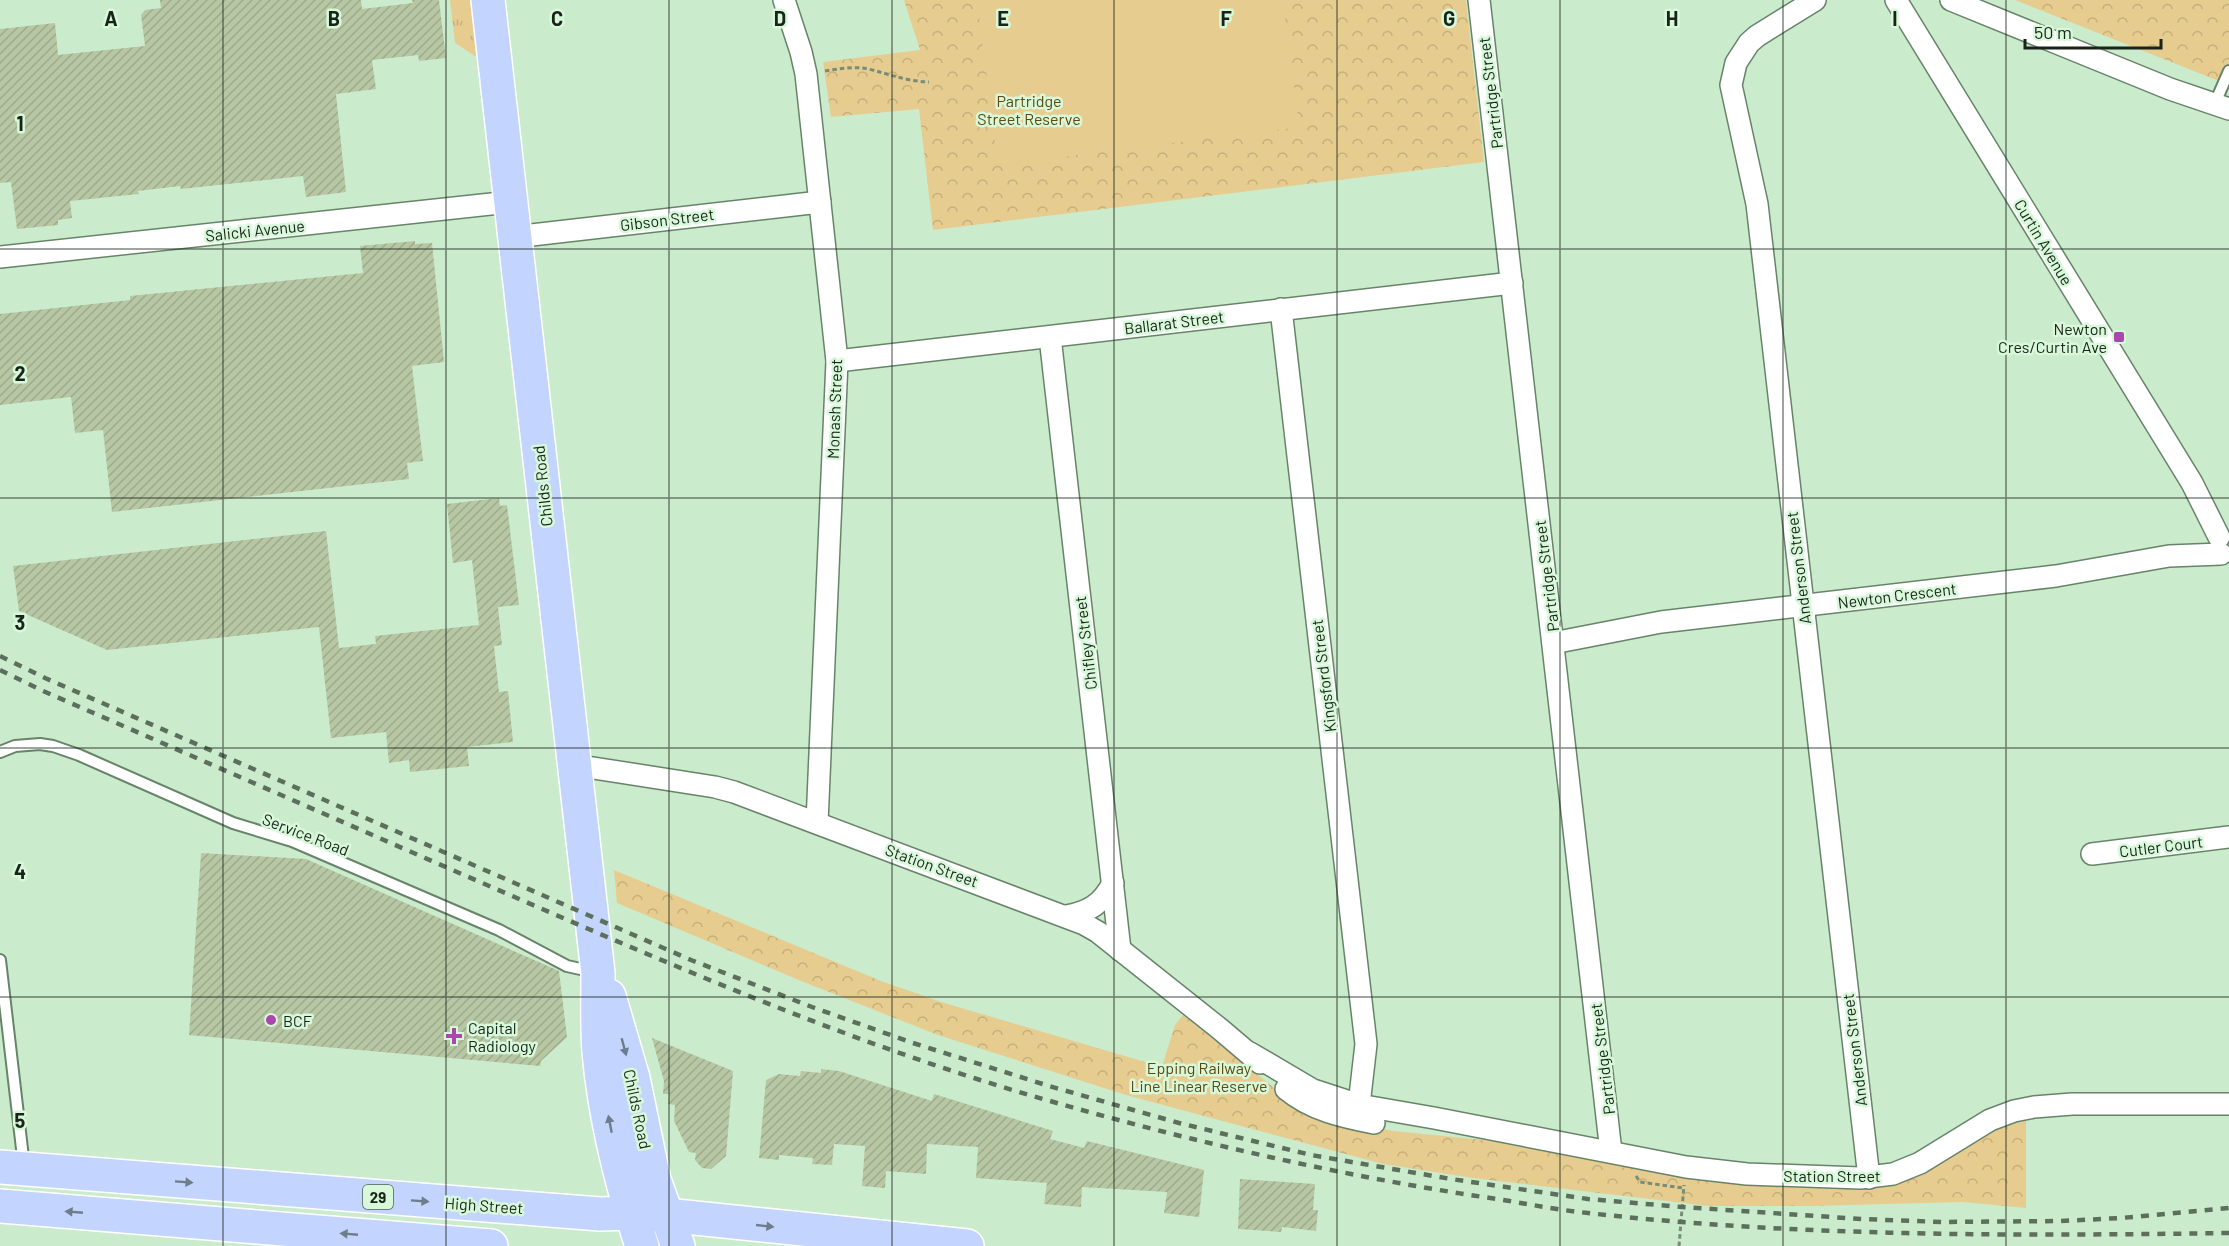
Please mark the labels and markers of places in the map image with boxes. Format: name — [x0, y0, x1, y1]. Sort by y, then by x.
place label: Newton Cres/Curtin Ave — [1998, 319, 2107, 356]
marker: Newton Cres/Curtin Ave — [2112, 330, 2126, 344]
place label: BCF — [283, 1011, 312, 1030]
marker: BCF — [264, 1013, 278, 1027]
place label: Capital Radiology — [468, 1018, 536, 1055]
marker: Capital Radiology — [445, 1027, 463, 1045]

